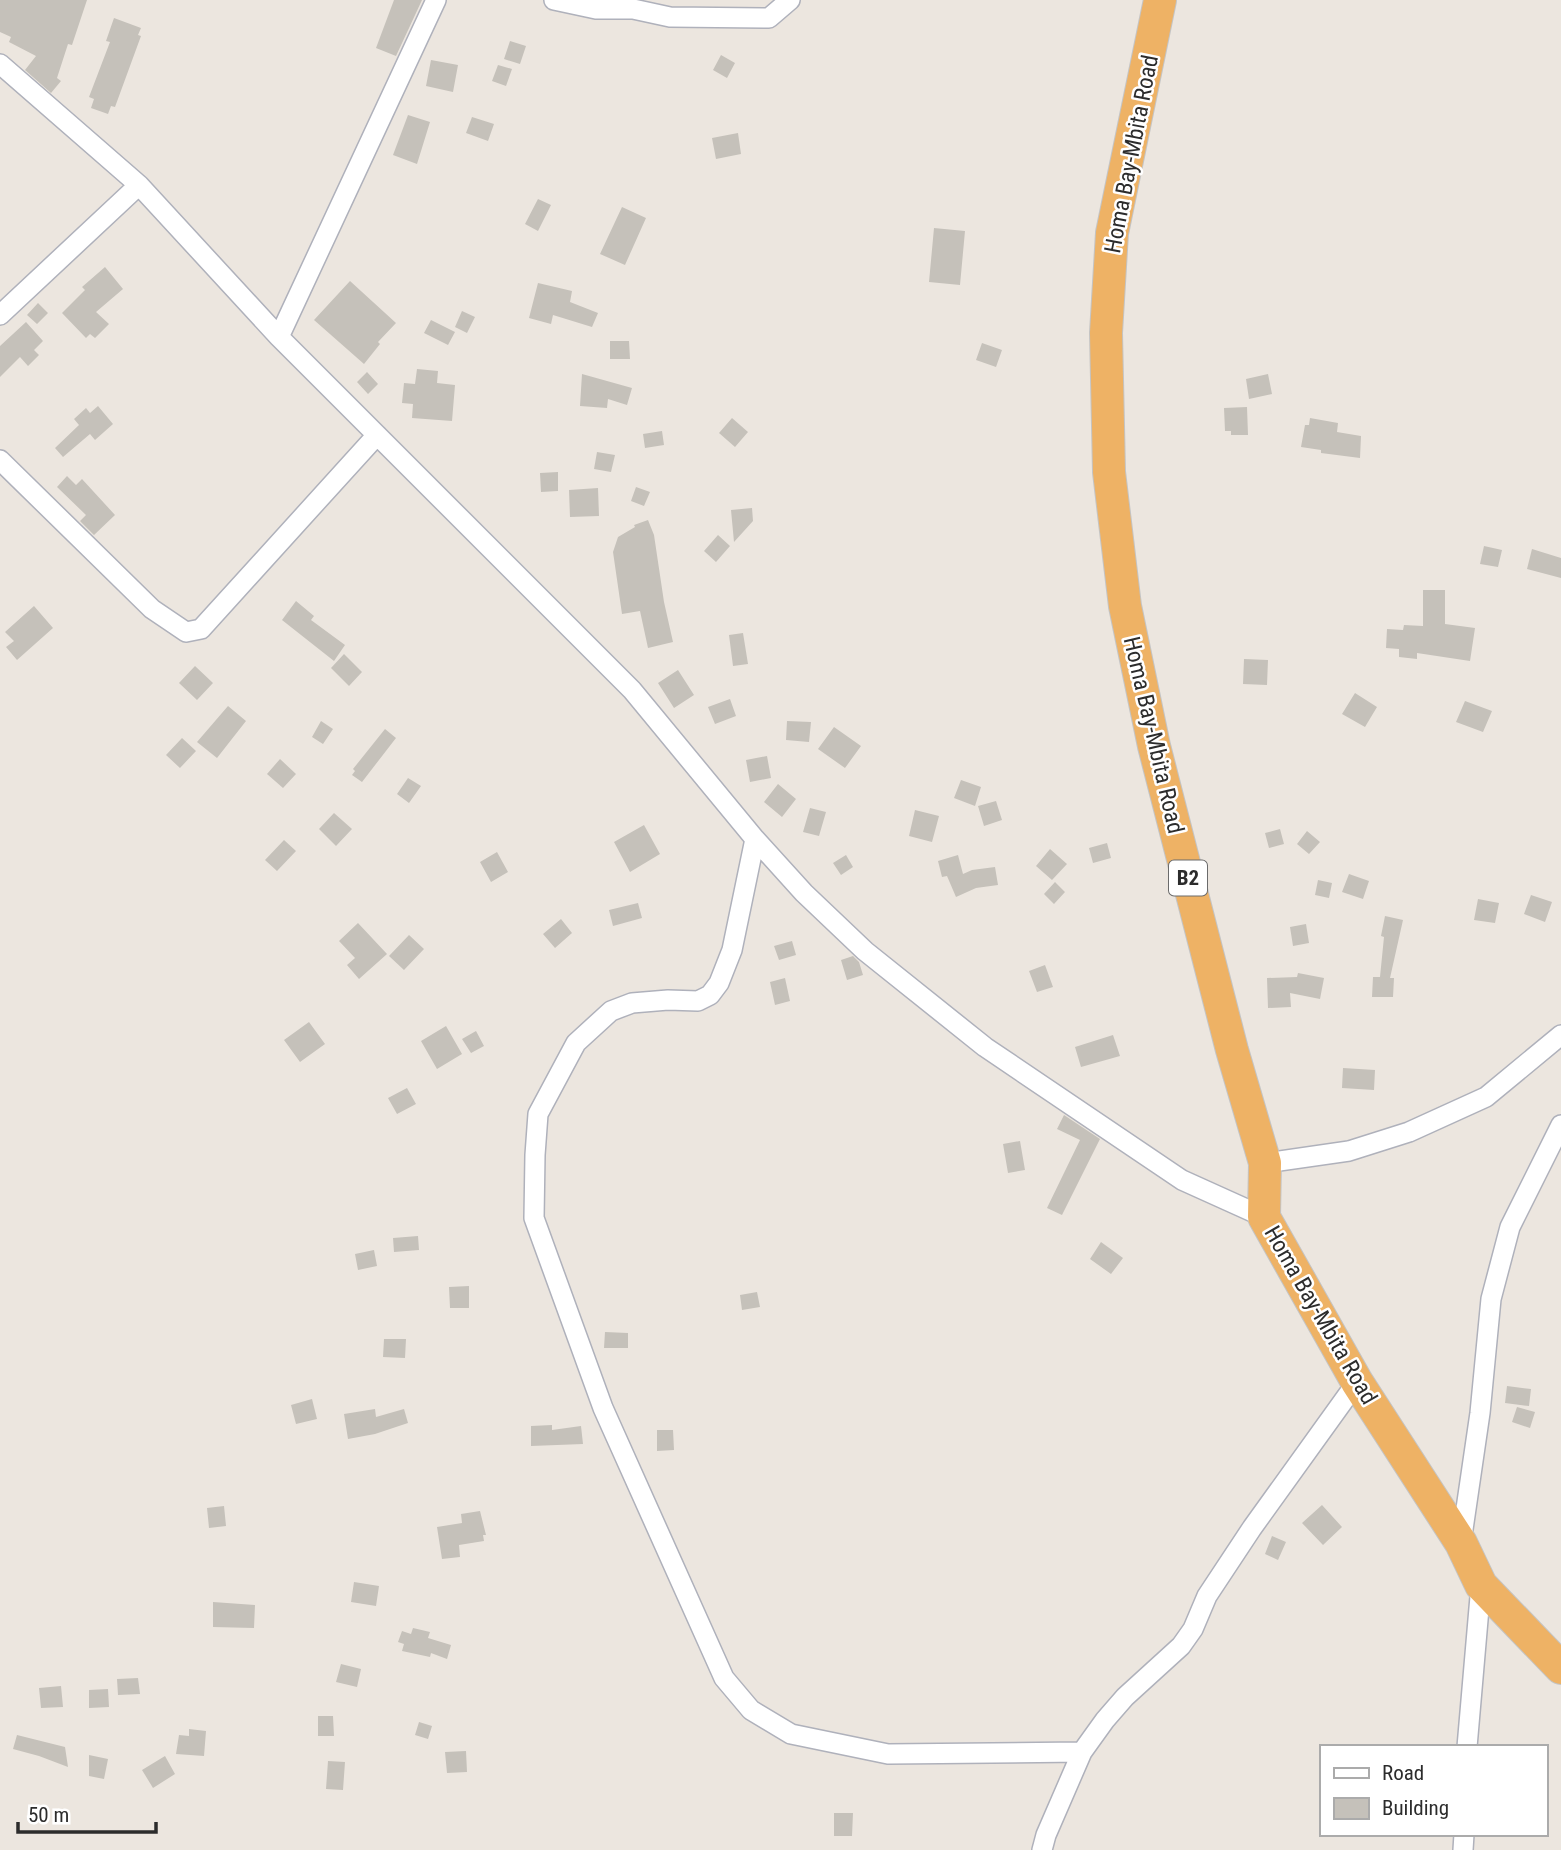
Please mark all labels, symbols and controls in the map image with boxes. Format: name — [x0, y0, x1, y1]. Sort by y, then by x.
street label: Homa Bay-Mbita Road — [1099, 53, 1164, 256]
street label: Homa Bay-Mbita Road — [1118, 634, 1189, 836]
road number: B2 — [1169, 860, 1207, 896]
street label: Homa Bay-Mbita Road — [1259, 1221, 1383, 1409]
legend — [1320, 1745, 1547, 1836]
text: Road — [1382, 1761, 1424, 1785]
scale bar — [18, 1790, 156, 1834]
text: Building — [1382, 1796, 1449, 1820]
text: 50 m — [28, 1803, 69, 1827]

